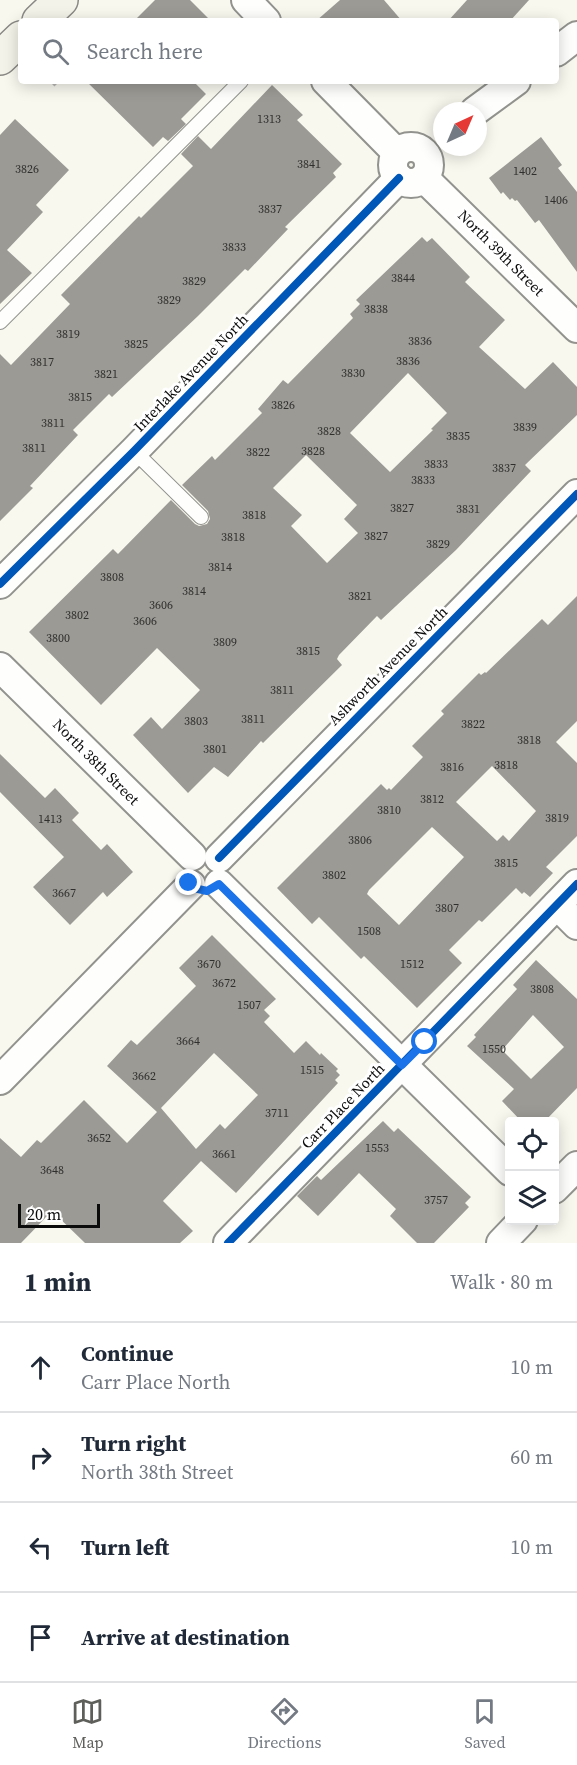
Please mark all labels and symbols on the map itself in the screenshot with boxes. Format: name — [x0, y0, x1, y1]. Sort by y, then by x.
north arrow — [433, 102, 487, 156]
house number: 1313 — [257, 111, 281, 127]
house number: 3841 — [297, 156, 321, 172]
house number: 3826 — [15, 161, 39, 177]
house number: 1402 — [513, 163, 537, 179]
house number: 1406 — [544, 192, 568, 208]
house number: 3837 — [258, 201, 282, 217]
street label: North 39th Street — [454, 205, 549, 301]
house number: 3833 — [222, 239, 246, 255]
house number: 3844 — [391, 270, 415, 286]
house number: 3829 — [182, 273, 206, 289]
house number: 3829 — [157, 292, 181, 308]
house number: 3838 — [364, 301, 388, 317]
street label: Interlake Avenue North — [129, 309, 253, 436]
house number: 3819 — [56, 326, 80, 342]
house number: 3836 — [408, 333, 432, 349]
house number: 3825 — [124, 336, 148, 352]
house number: 3836 — [396, 353, 420, 369]
house number: 3817 — [30, 354, 54, 370]
house number: 3830 — [341, 365, 365, 381]
house number: 3821 — [94, 366, 118, 382]
house number: 3815 — [68, 389, 92, 405]
house number: 3826 — [271, 397, 295, 413]
house number: 3811 — [41, 415, 65, 431]
house number: 3839 — [513, 419, 537, 435]
house number: 3828 — [317, 423, 341, 439]
house number: 3835 — [446, 428, 470, 444]
house number: 3811 — [22, 440, 46, 456]
house number: 3828 — [301, 443, 325, 459]
house number: 3822 — [246, 444, 270, 460]
house number: 3833 — [424, 456, 448, 472]
house number: 3837 — [492, 460, 516, 476]
house number: 3833 — [411, 472, 435, 488]
house number: 3827 — [390, 500, 414, 516]
house number: 3831 — [456, 501, 480, 517]
house number: 3818 — [242, 507, 266, 523]
house number: 3827 — [364, 528, 388, 544]
house number: 3818 — [221, 529, 245, 545]
house number: 3829 — [426, 536, 450, 552]
house number: 3814 — [208, 559, 232, 575]
house number: 3808 — [100, 569, 124, 585]
house number: 3814 — [182, 583, 206, 599]
house number: 3821 — [348, 588, 372, 604]
house number: 3606 — [149, 597, 173, 613]
street label: Ashworth Avenue North — [323, 601, 452, 730]
house number: 3802 — [65, 607, 89, 623]
house number: 3606 — [133, 613, 157, 629]
house number: 3800 — [46, 630, 70, 646]
house number: 3809 — [213, 634, 237, 650]
house number: 3815 — [296, 643, 320, 659]
house number: 3811 — [270, 682, 294, 698]
house number: 3811 — [241, 711, 265, 727]
house number: 3803 — [184, 713, 208, 729]
street label: North 38th Street — [49, 714, 144, 810]
house number: 3822 — [461, 716, 485, 732]
house number: 3818 — [517, 732, 541, 748]
house number: 3801 — [203, 741, 227, 757]
house number: 3818 — [494, 757, 518, 773]
house number: 3816 — [440, 759, 464, 775]
house number: 3812 — [420, 791, 444, 807]
house number: 3810 — [377, 802, 401, 818]
house number: 3819 — [545, 810, 569, 826]
house number: 1413 — [38, 811, 62, 827]
house number: 3806 — [348, 832, 372, 848]
house number: 3815 — [494, 855, 518, 871]
house number: 3802 — [322, 867, 346, 883]
route end — [175, 869, 201, 895]
house number: 3667 — [52, 885, 76, 901]
house number: 3807 — [435, 900, 459, 916]
house number: 1508 — [357, 923, 381, 939]
house number: 3670 — [197, 956, 221, 972]
house number: 1512 — [400, 956, 424, 972]
house number: 3672 — [212, 975, 236, 991]
house number: 3808 — [530, 981, 554, 997]
house number: 1507 — [237, 997, 261, 1013]
route start — [411, 1028, 437, 1054]
house number: 3664 — [176, 1033, 200, 1049]
house number: 1550 — [482, 1041, 506, 1057]
street label: Carr Place North — [296, 1058, 389, 1153]
house number: 1515 — [300, 1062, 324, 1078]
house number: 3662 — [132, 1068, 156, 1084]
house number: 3711 — [265, 1105, 289, 1121]
house number: 3652 — [87, 1130, 111, 1146]
house number: 1553 — [365, 1140, 389, 1156]
house number: 3661 — [212, 1146, 236, 1162]
house number: 3648 — [40, 1162, 64, 1178]
house number: 3757 — [424, 1192, 448, 1208]
scale bar — [18, 1201, 100, 1228]

